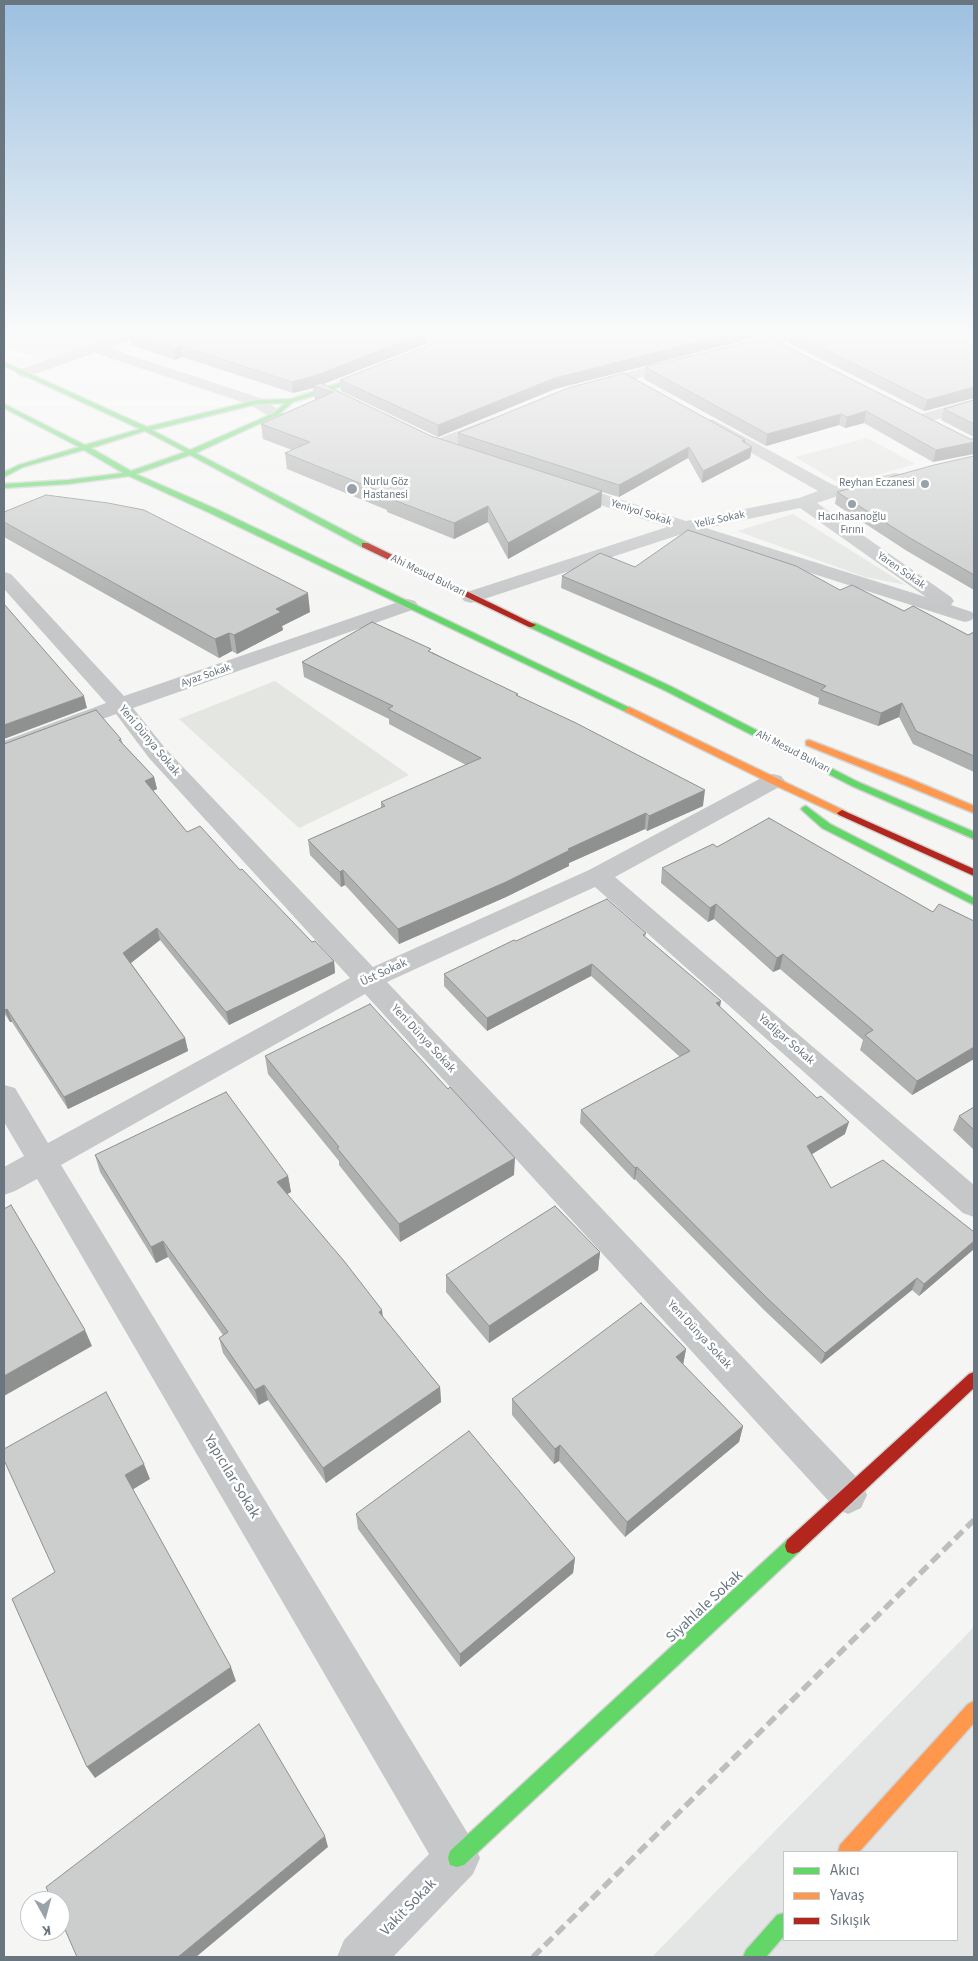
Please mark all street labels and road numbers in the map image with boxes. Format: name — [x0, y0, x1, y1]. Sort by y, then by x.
street label: Yeniyol Sokak — [609, 497, 673, 529]
street label: Yeliz Sokak — [694, 508, 746, 532]
street label: Yaren Sokak — [874, 550, 928, 592]
street label: Ahi Mesud Bulvarı — [388, 552, 468, 600]
street label: Ayaz Sokak — [180, 661, 232, 691]
street label: Yeni Dünya Sokak — [115, 703, 183, 779]
street label: Ahi Mesud Bulvarı — [754, 728, 832, 776]
street label: Üst Sokak — [358, 956, 410, 990]
street label: Yeni Dünya Sokak — [388, 1002, 458, 1076]
street label: Yadigar Sokak — [755, 1012, 817, 1068]
street label: Yeni Dünya Sokak — [664, 1298, 734, 1372]
street label: Yapıcılar Sokak — [199, 1432, 263, 1522]
street label: Siyahlale Sokak — [663, 1567, 747, 1647]
street label: Vakit Sokak — [377, 1876, 441, 1940]

